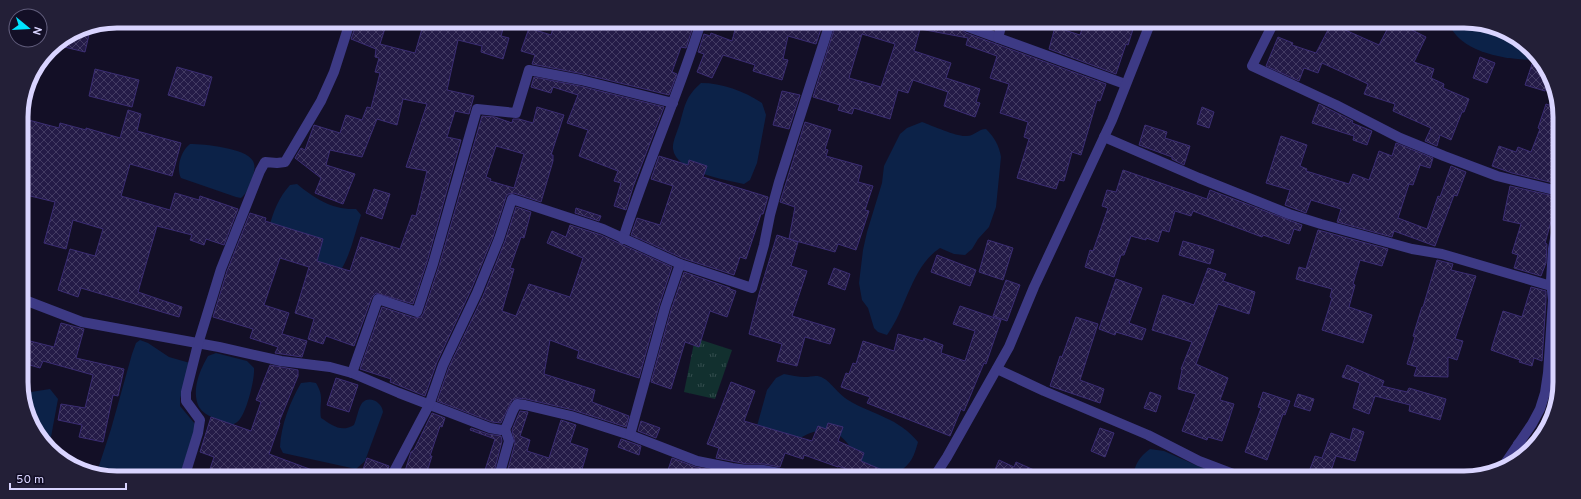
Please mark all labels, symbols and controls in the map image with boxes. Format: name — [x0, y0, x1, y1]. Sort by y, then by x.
north arrow — [8, 8, 48, 48]
text: N — [29, 25, 44, 37]
scale bar — [10, 465, 126, 491]
text: 50 m — [16, 472, 44, 488]

